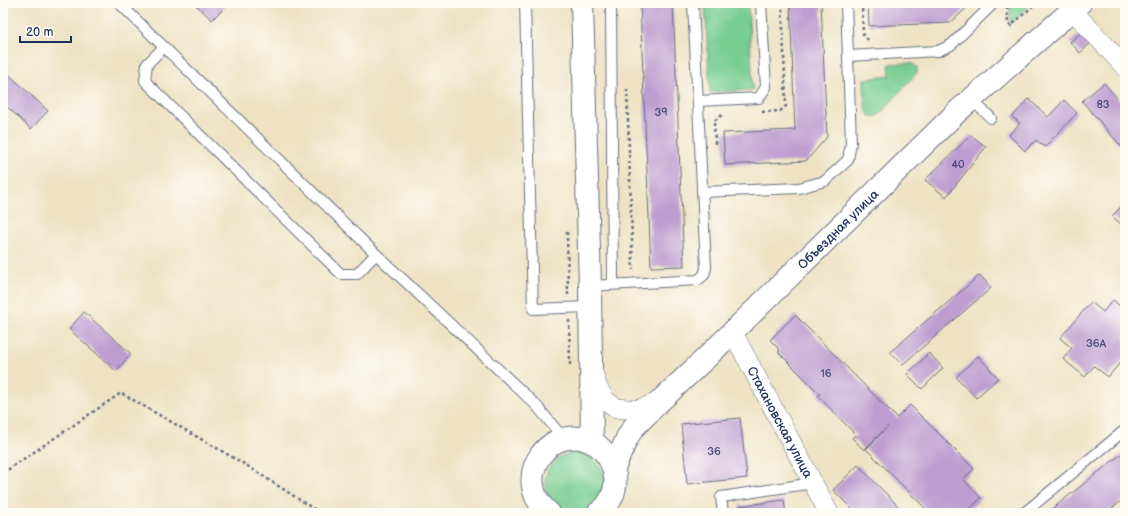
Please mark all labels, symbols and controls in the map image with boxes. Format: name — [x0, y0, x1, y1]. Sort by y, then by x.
scale bar — [20, 18, 71, 44]
text: 20 m — [26, 25, 53, 40]
house number: 83 — [1096, 98, 1110, 111]
house number: 39 — [654, 106, 668, 119]
house number: 40 — [951, 158, 965, 171]
street label: Объездная улица — [795, 186, 883, 273]
house number: 36А — [1086, 337, 1106, 350]
street label: Стахановская улица — [743, 364, 816, 481]
house number: 16 — [821, 367, 832, 380]
house number: 36 — [707, 445, 721, 458]

